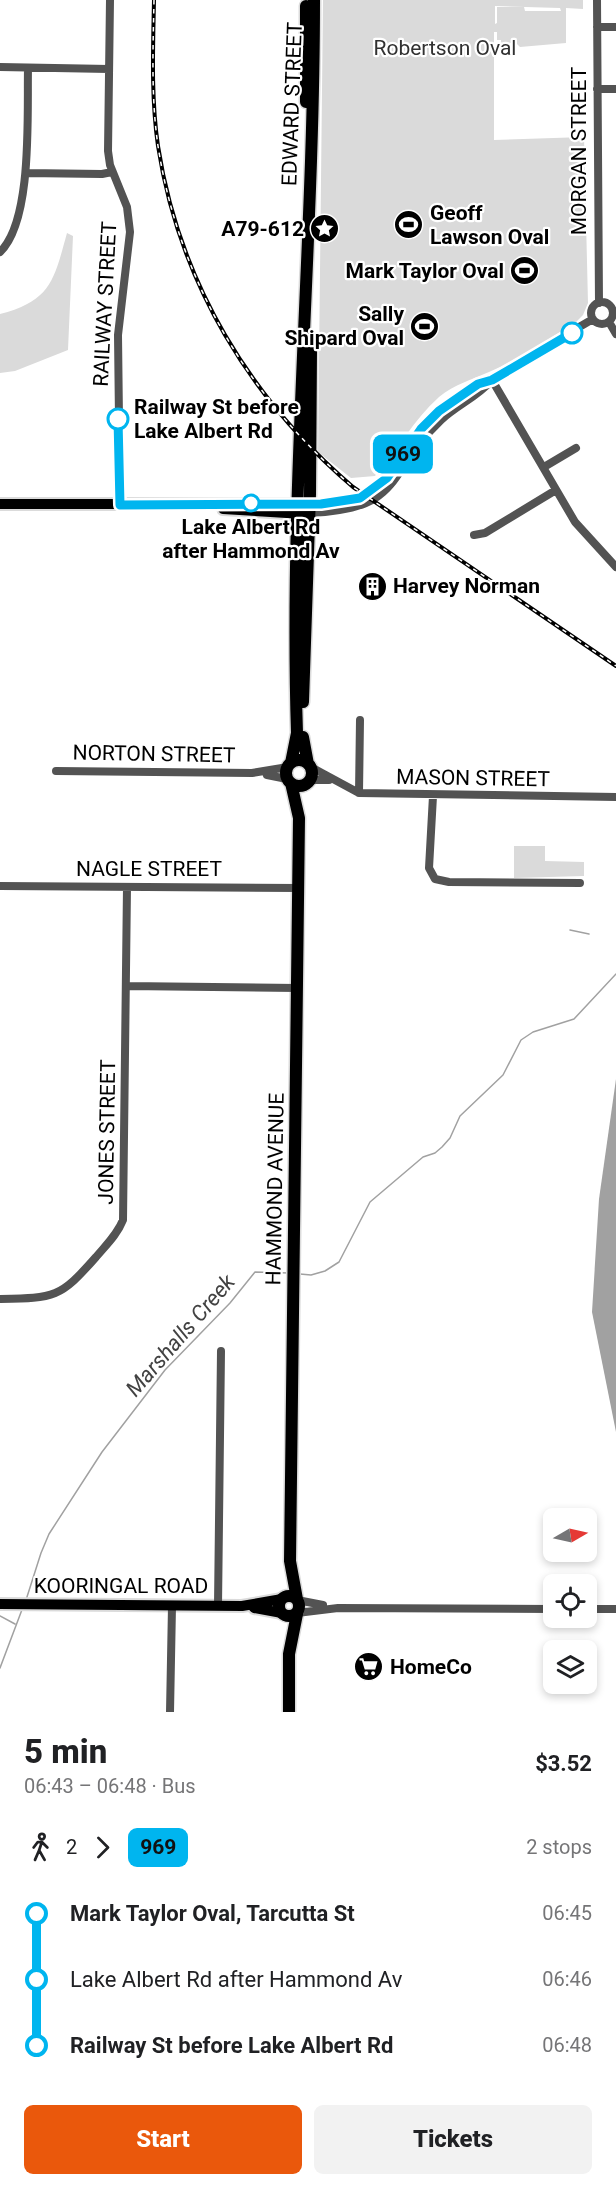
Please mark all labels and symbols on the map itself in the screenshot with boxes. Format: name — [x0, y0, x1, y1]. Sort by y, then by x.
street label: EDWARD STREET — [277, 21, 307, 186]
park label: Robertson Oval — [374, 36, 516, 60]
street label: MORGAN STREET — [567, 66, 591, 235]
place label: Geoff Lawson Oval — [430, 201, 549, 249]
sports icon: Geoff Lawson Oval — [393, 209, 425, 241]
place icon: A79-612 — [309, 213, 341, 245]
place label: A79-612 — [221, 217, 304, 241]
street label: RAILWAY STREET — [89, 220, 121, 387]
sports icon: Mark Taylor Oval — [509, 255, 541, 287]
place label: Mark Taylor Oval — [346, 259, 504, 283]
place label: Sally Shipard Oval — [284, 302, 404, 350]
sports icon: Sally Shipard Oval — [409, 310, 441, 342]
unlabelled marker — [561, 322, 583, 344]
place label: Railway St before Lake Albert Rd — [134, 395, 299, 443]
marker: Railway St before Lake Albert Rd — [107, 408, 129, 430]
line badge: 969 — [368, 434, 438, 474]
marker: Lake Albert Rd after Hammond Av — [242, 494, 260, 512]
place label: Lake Albert Rd after Hammond Av — [162, 515, 340, 563]
building icon: Harvey Norman — [356, 570, 388, 602]
place label: Harvey Norman — [393, 574, 540, 598]
street label: NORTON STREET — [72, 741, 236, 767]
street label: MASON STREET — [396, 765, 551, 791]
street label: NAGLE STREET — [76, 857, 222, 881]
street label: JONES STREET — [94, 1059, 120, 1205]
street label: HAMMOND AVENUE — [261, 1092, 289, 1285]
water label: Marshalls Creek — [121, 1269, 241, 1401]
north arrow — [543, 1508, 597, 1562]
street label: KOORINGAL ROAD — [34, 1574, 208, 1598]
supermarket icon: HomeCo — [353, 1651, 385, 1683]
place label: HomeCo — [390, 1655, 472, 1679]

